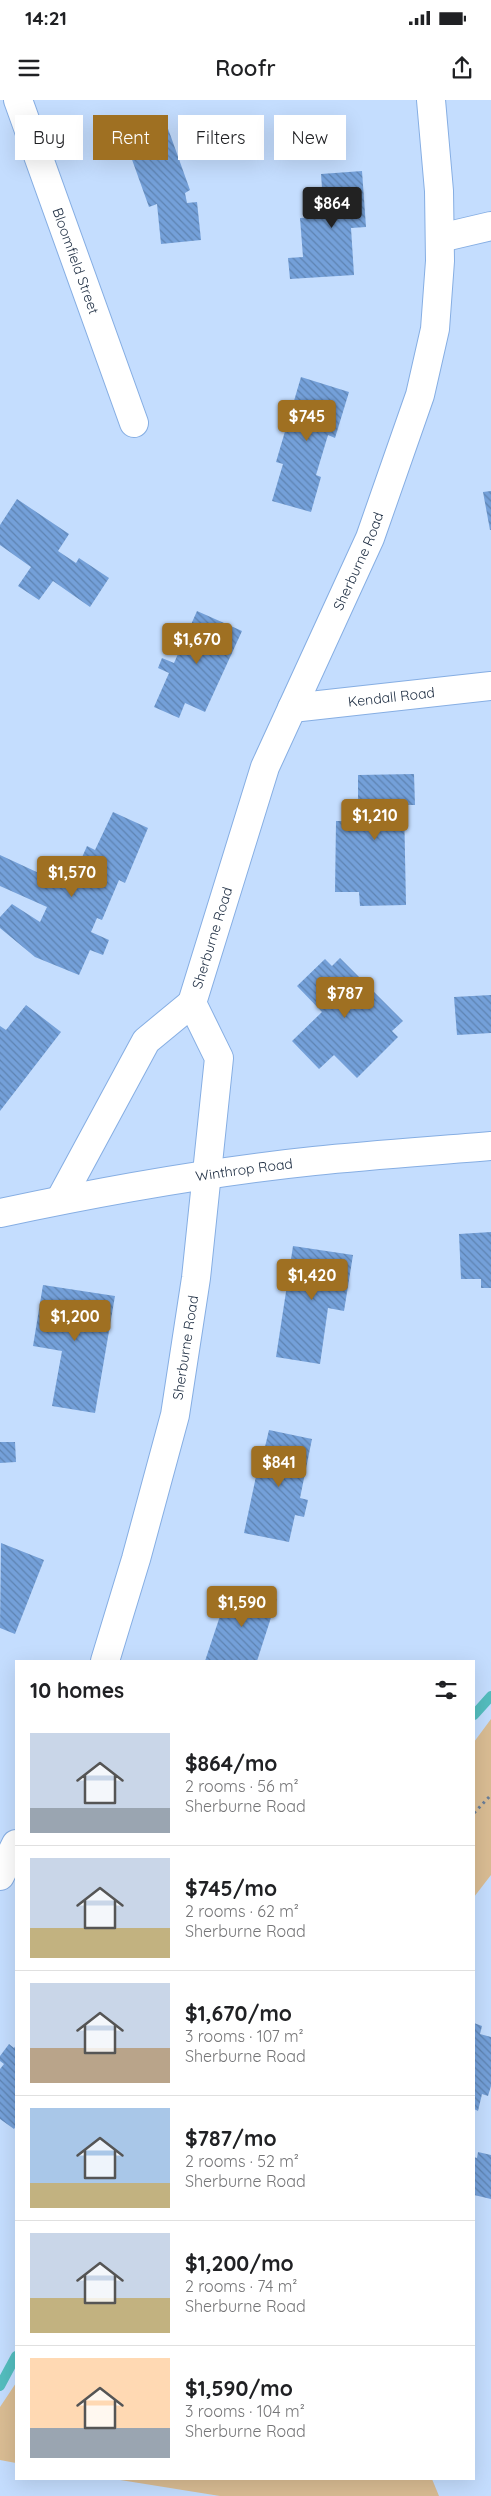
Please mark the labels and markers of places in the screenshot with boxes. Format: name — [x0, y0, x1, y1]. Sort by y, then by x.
pin: $864 — [302, 186, 362, 229]
pin: $745 — [277, 400, 337, 442]
pin: $1,670 — [156, 622, 238, 665]
pin: $1,210 — [334, 798, 416, 841]
pin: $1,570 — [31, 856, 113, 898]
pin: $787 — [315, 976, 375, 1019]
pin: $1,420 — [271, 1258, 353, 1301]
pin: $1,200 — [34, 1300, 116, 1342]
pin: $841 — [249, 1446, 309, 1488]
pin: $1,590 — [201, 1586, 283, 1628]

